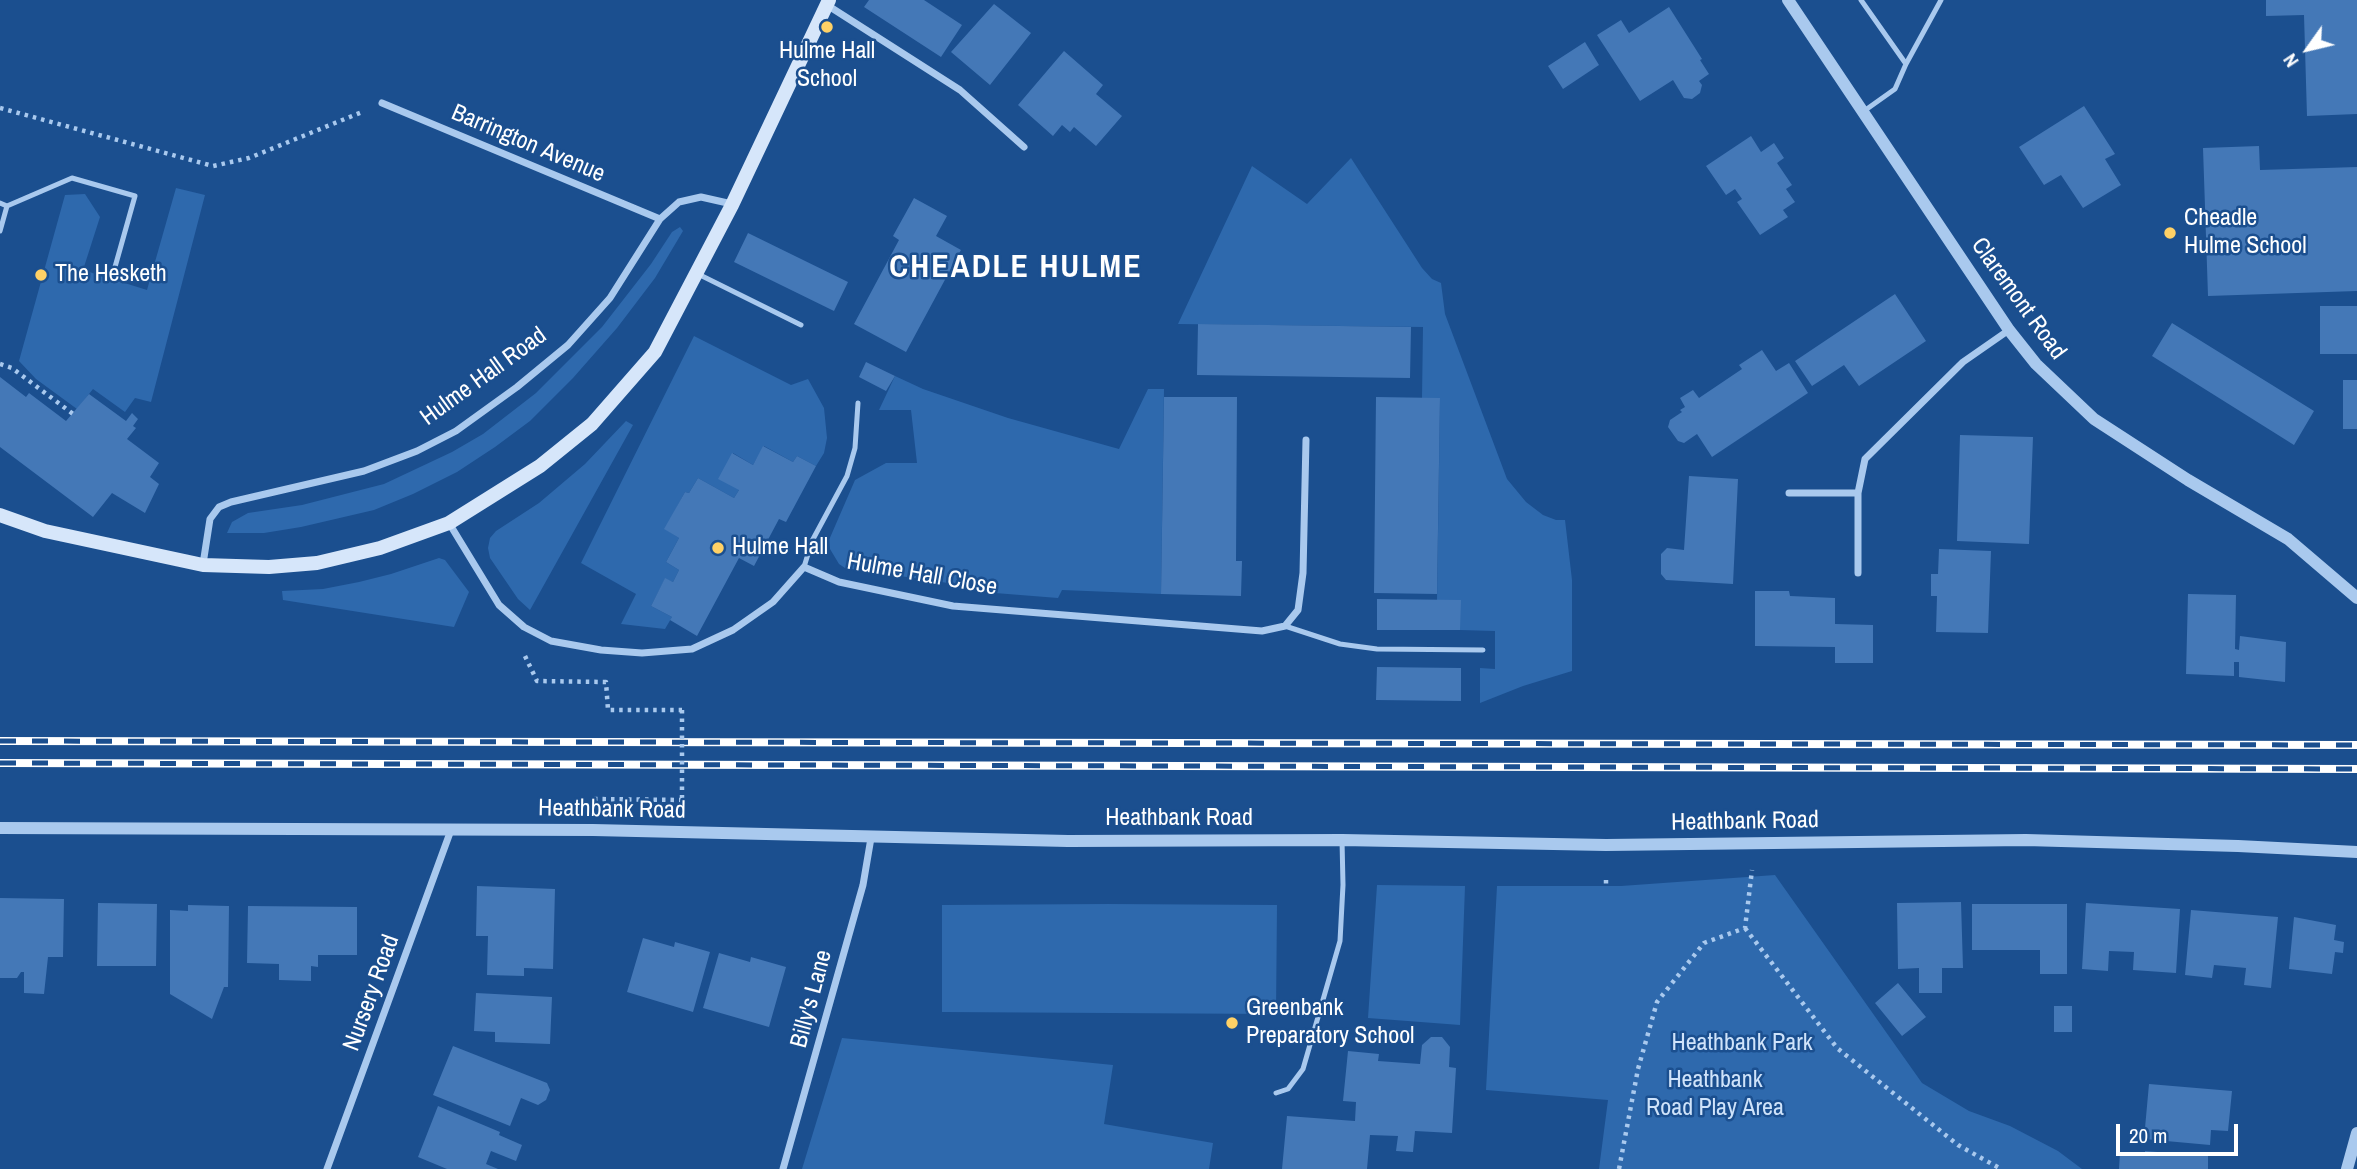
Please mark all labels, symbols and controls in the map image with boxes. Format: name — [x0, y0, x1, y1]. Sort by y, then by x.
north arrow — [2273, 14, 2343, 84]
marker: Hulme Hall School — [819, 19, 835, 35]
place label: Hulme Hall School — [779, 38, 875, 94]
text: N — [2277, 49, 2305, 73]
street label: Barrington Avenue — [447, 99, 609, 189]
place label: Cheadle Hulme School — [2184, 205, 2306, 261]
marker: Cheadle Hulme School — [2162, 225, 2178, 241]
street label: Claremont Road — [1964, 233, 2072, 365]
district label: CHEADLE HULME — [891, 249, 1141, 287]
place label: The Hesketh — [55, 261, 167, 289]
marker: The Hesketh — [33, 267, 49, 283]
street label: Hulme Hall Road — [415, 322, 553, 432]
place label: Hulme Hall — [732, 534, 828, 562]
marker: Hulme Hall — [710, 540, 726, 556]
street label: Hulme Hall Close — [845, 548, 999, 602]
street label: Heathbank Road — [538, 794, 686, 826]
street label: Heathbank Road — [1105, 805, 1253, 833]
street label: Heathbank Road — [1671, 806, 1819, 838]
street label: Nursery Road — [338, 931, 406, 1055]
street label: Billy's Lane — [785, 947, 839, 1051]
place label: Greenbank Preparatory School — [1246, 995, 1414, 1051]
marker: Greenbank Preparatory School — [1224, 1015, 1240, 1031]
park label: Heathbank Park — [1671, 1030, 1813, 1058]
park label: Heathbank Road Play Area — [1646, 1067, 1784, 1123]
scale bar — [2119, 1110, 2242, 1154]
text: 20 m — [2129, 1121, 2167, 1150]

